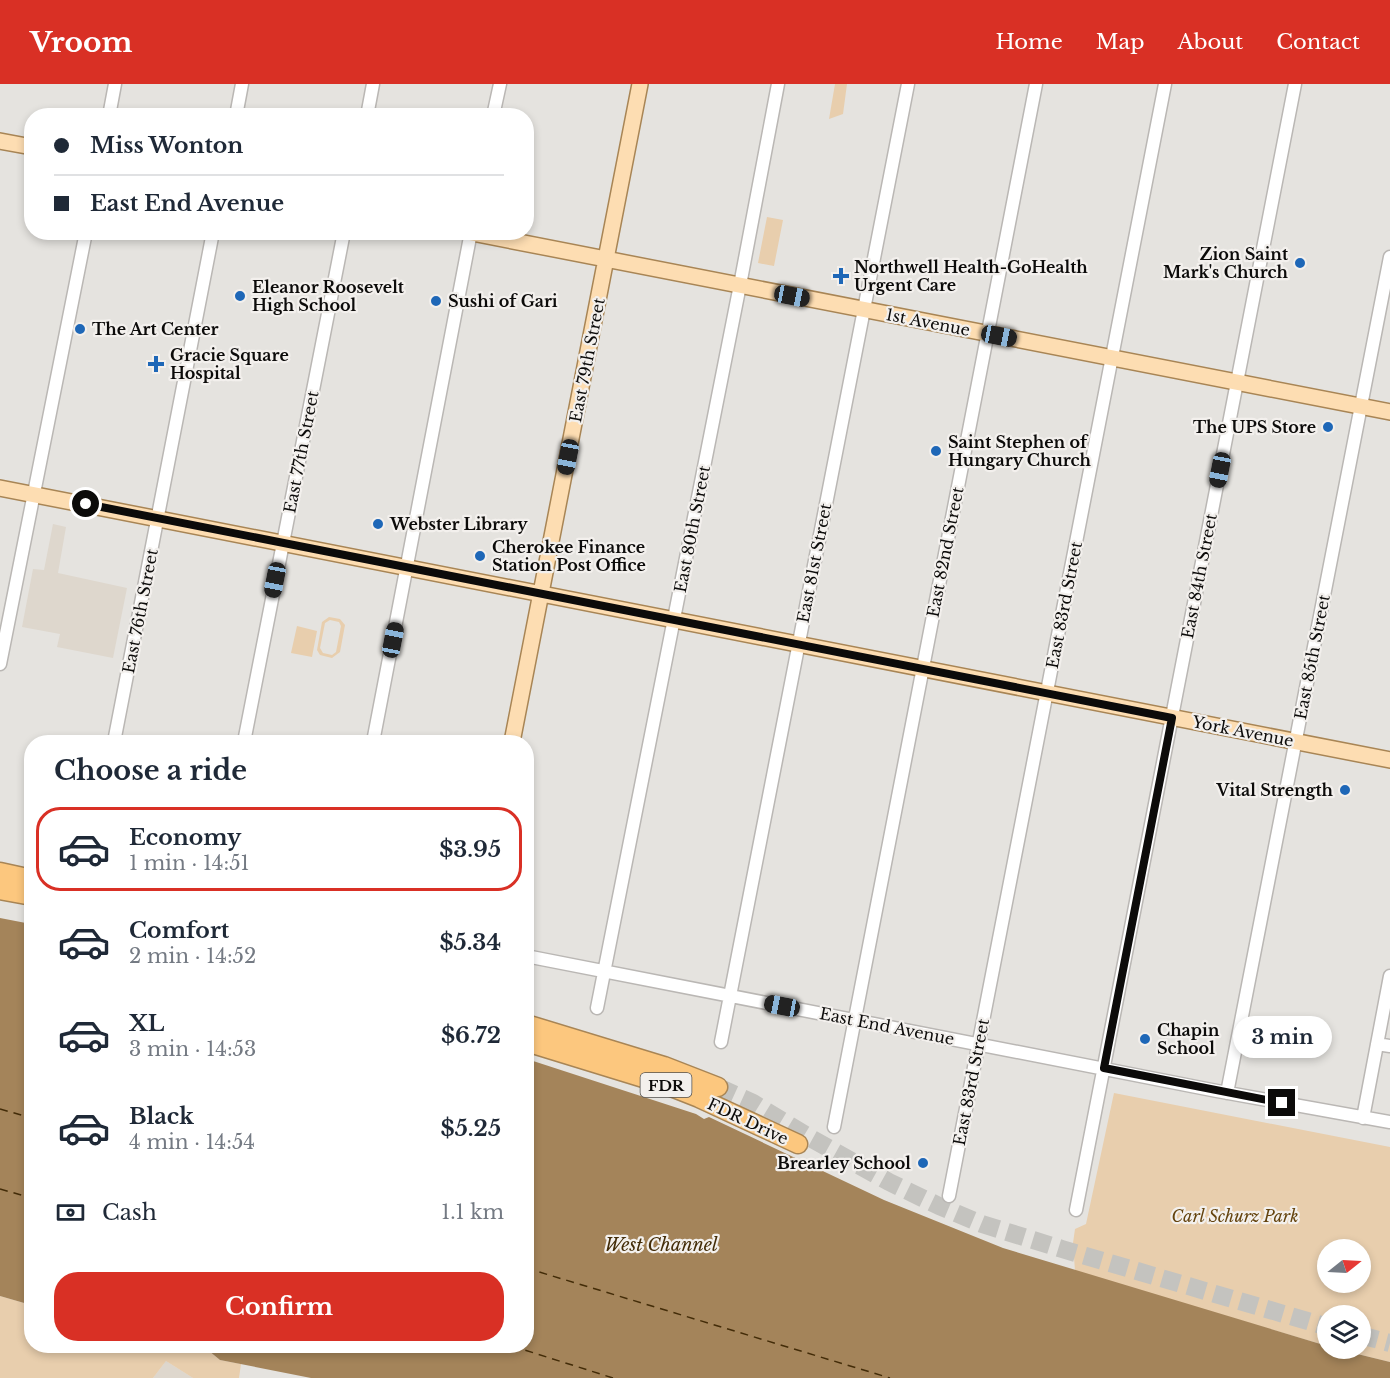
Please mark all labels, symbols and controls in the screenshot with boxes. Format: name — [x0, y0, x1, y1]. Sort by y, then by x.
text: Vroom — [30, 25, 132, 60]
text: Home — [996, 29, 1063, 55]
text: Map — [1096, 29, 1144, 55]
text: About — [1177, 29, 1243, 55]
text: Contact — [1276, 29, 1360, 55]
text: Miss Wonton — [90, 132, 243, 159]
text: East End Avenue — [90, 190, 284, 217]
place label: Zion Saint Mark's Church — [1163, 244, 1289, 282]
marker: Zion Saint Mark's Church — [1293, 256, 1307, 270]
place label: Northwell Health-GoHealth Urgent Care — [854, 257, 1088, 295]
marker: Northwell Health-GoHealth Urgent Care — [832, 267, 850, 285]
place label: Eleanor Roosevelt High School — [252, 277, 405, 315]
car — [773, 284, 811, 308]
marker: Eleanor Roosevelt High School — [233, 289, 247, 303]
place label: Sushi of Gari — [448, 291, 558, 311]
marker: Sushi of Gari — [429, 294, 443, 308]
street label: East 79th Street — [565, 296, 609, 424]
street label: 1st Avenue — [884, 304, 972, 340]
place label: The Art Center — [92, 319, 219, 339]
marker: The Art Center — [73, 322, 87, 336]
car — [980, 324, 1018, 348]
place label: Gracie Square Hospital — [170, 345, 289, 383]
marker: Gracie Square Hospital — [147, 355, 165, 373]
street label: East 77th Street — [279, 389, 323, 515]
place label: The UPS Store — [1193, 417, 1316, 437]
marker: The UPS Store — [1321, 420, 1335, 434]
place label: Saint Stephen of Hungary Church — [948, 432, 1092, 470]
car — [556, 438, 580, 476]
marker: Saint Stephen of Hungary Church — [929, 444, 943, 458]
car — [1208, 451, 1232, 489]
street label: East 80th Street — [670, 464, 714, 594]
street label: East 82nd Street — [923, 485, 967, 619]
route start — [72, 490, 99, 517]
street label: East 81st Street — [793, 502, 835, 624]
street label: East 84th Street — [1177, 512, 1221, 640]
place label: Webster Library — [389, 514, 528, 534]
marker: Webster Library — [371, 517, 385, 531]
place label: Cherokee Finance Station Post Office — [492, 537, 646, 575]
street label: East 83rd Street — [1042, 540, 1086, 670]
street label: East 76th Street — [118, 547, 162, 675]
marker: Cherokee Finance Station Post Office — [473, 549, 487, 563]
car — [263, 561, 287, 599]
street label: East 85th Street — [1290, 593, 1334, 721]
car — [381, 621, 405, 659]
street label: York Avenue — [1190, 711, 1295, 751]
text: Choose a ride — [54, 754, 247, 787]
place label: Vital Strength — [1216, 780, 1334, 800]
marker: Vital Strength — [1338, 783, 1352, 797]
icon: car — [57, 822, 111, 876]
text: Economy — [129, 824, 241, 851]
text: $3.95 — [439, 836, 501, 863]
text: 1 min · 14:51 — [129, 851, 250, 875]
icon: car — [57, 915, 111, 969]
text: Comfort — [129, 917, 229, 944]
text: $5.34 — [439, 929, 501, 956]
text: 2 min · 14:52 — [129, 944, 256, 968]
car — [763, 994, 801, 1018]
street label: East End Avenue — [818, 1003, 956, 1049]
icon: car — [57, 1008, 111, 1062]
text: XL — [129, 1010, 164, 1037]
callout: 3 min — [1232, 1016, 1332, 1058]
street label: East 83rd Street — [949, 1017, 993, 1147]
place label: Chapin School — [1157, 1020, 1220, 1058]
text: $6.72 — [441, 1022, 501, 1049]
text: 3 min — [1252, 1025, 1313, 1049]
marker: Chapin School — [1138, 1032, 1152, 1046]
text: 3 min · 14:53 — [129, 1037, 256, 1061]
road number: FDR — [640, 1073, 692, 1097]
route end — [1268, 1089, 1295, 1116]
street label: FDR Drive — [704, 1094, 792, 1148]
icon: car — [57, 1101, 111, 1155]
text: Black — [129, 1103, 194, 1130]
text: $5.25 — [441, 1115, 501, 1142]
text: 4 min · 14:54 — [129, 1130, 255, 1154]
place label: Brearley School — [777, 1153, 911, 1173]
marker: Brearley School — [916, 1156, 930, 1170]
icon: cash — [54, 1196, 87, 1229]
text: Cash — [102, 1199, 157, 1226]
text: 1.1 km — [441, 1200, 504, 1224]
park label: Carl Schurz Park — [1172, 1206, 1298, 1226]
water label: West Channel — [604, 1234, 718, 1256]
north arrow — [1317, 1239, 1371, 1293]
map controls — [1317, 1239, 1371, 1359]
button: Confirm — [54, 1272, 504, 1341]
button: layers — [1317, 1305, 1371, 1359]

